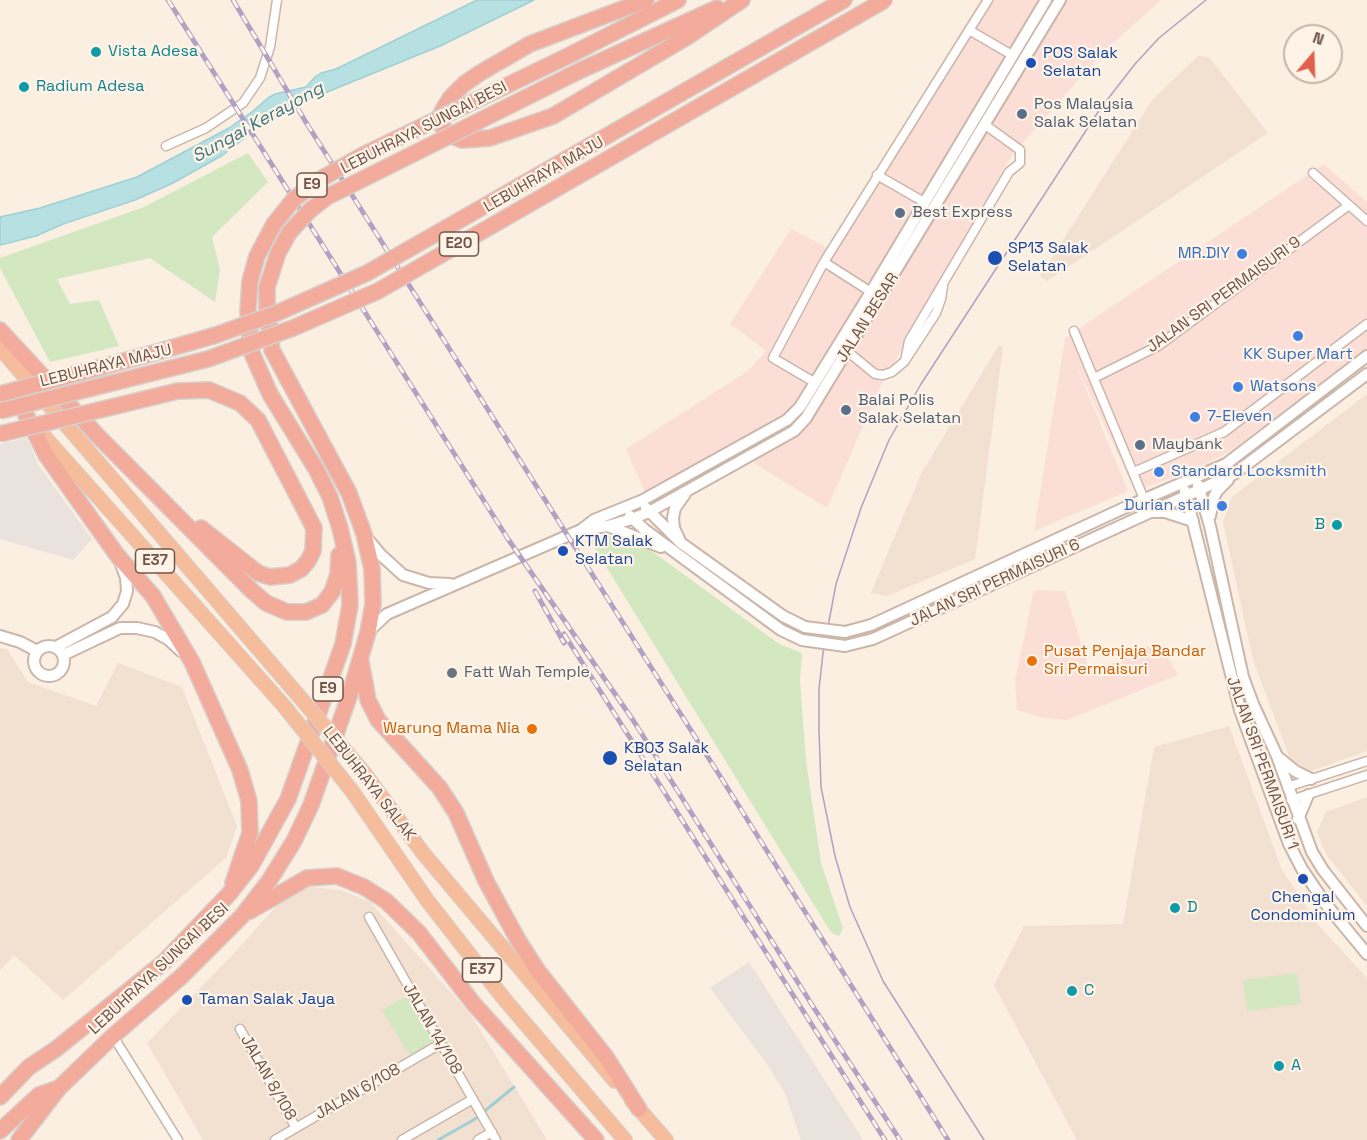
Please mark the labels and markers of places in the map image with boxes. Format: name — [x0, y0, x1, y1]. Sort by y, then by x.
place label: Vista Adesa — [108, 42, 198, 62]
place label: POS Salak Selatan — [1043, 44, 1118, 82]
marker: Vista Adesa — [89, 45, 103, 59]
marker: POS Salak Selatan — [1024, 56, 1038, 70]
place label: Radium Adesa — [36, 77, 144, 97]
marker: Radium Adesa — [17, 80, 31, 94]
place label: Pos Malaysia Salak Selatan — [1034, 95, 1137, 133]
marker: Pos Malaysia Salak Selatan — [1015, 107, 1029, 121]
place label: Best Express — [912, 203, 1013, 223]
marker: Best Express — [893, 206, 907, 220]
place label: SP13 Salak Selatan — [1008, 239, 1089, 277]
place label: MR.DIY — [1178, 244, 1230, 264]
marker: MR.DIY — [1235, 247, 1249, 261]
marker: SP13 Salak Selatan — [986, 249, 1004, 267]
marker: KK Super Mart — [1291, 329, 1305, 343]
place label: KK Super Mart — [1243, 345, 1353, 365]
place label: Watsons — [1250, 377, 1316, 397]
marker: Watsons — [1231, 380, 1245, 394]
place label: Balai Polis Salak Selatan — [858, 391, 961, 429]
marker: Balai Polis Salak Selatan — [839, 403, 853, 417]
place label: 7-Eleven — [1207, 407, 1272, 427]
marker: 7-Eleven — [1188, 410, 1202, 424]
place label: Maybank — [1152, 435, 1223, 455]
marker: Maybank — [1133, 438, 1147, 452]
place label: Standard Locksmith — [1171, 462, 1327, 482]
marker: Standard Locksmith — [1152, 465, 1166, 479]
place label: Durian stall — [1124, 496, 1210, 516]
marker: Durian stall — [1215, 499, 1229, 513]
place label: B — [1314, 515, 1325, 535]
marker: B — [1330, 518, 1344, 532]
place label: KTM Salak Selatan — [575, 532, 653, 570]
marker: KTM Salak Selatan — [556, 544, 570, 558]
place label: Pusat Penjaja Bandar Sri Permaisuri — [1044, 642, 1206, 680]
marker: Pusat Penjaja Bandar Sri Permaisuri — [1025, 654, 1039, 668]
place label: Fatt Wah Temple — [464, 663, 590, 683]
marker: Fatt Wah Temple — [445, 666, 459, 680]
place label: Warung Mama Nia — [383, 719, 520, 739]
marker: Warung Mama Nia — [525, 722, 539, 736]
place label: KB03 Salak Selatan — [624, 739, 709, 777]
marker: KB03 Salak Selatan — [601, 749, 619, 767]
marker: Chengal Condominium — [1296, 872, 1310, 886]
place label: Chengal Condominium — [1250, 888, 1356, 926]
place label: D — [1187, 898, 1198, 918]
marker: D — [1168, 901, 1182, 915]
place label: C — [1084, 981, 1094, 1001]
marker: C — [1065, 984, 1079, 998]
place label: Taman Salak Jaya — [199, 990, 335, 1010]
marker: Taman Salak Jaya — [180, 993, 194, 1007]
place label: A — [1291, 1056, 1301, 1076]
marker: A — [1272, 1059, 1286, 1073]

